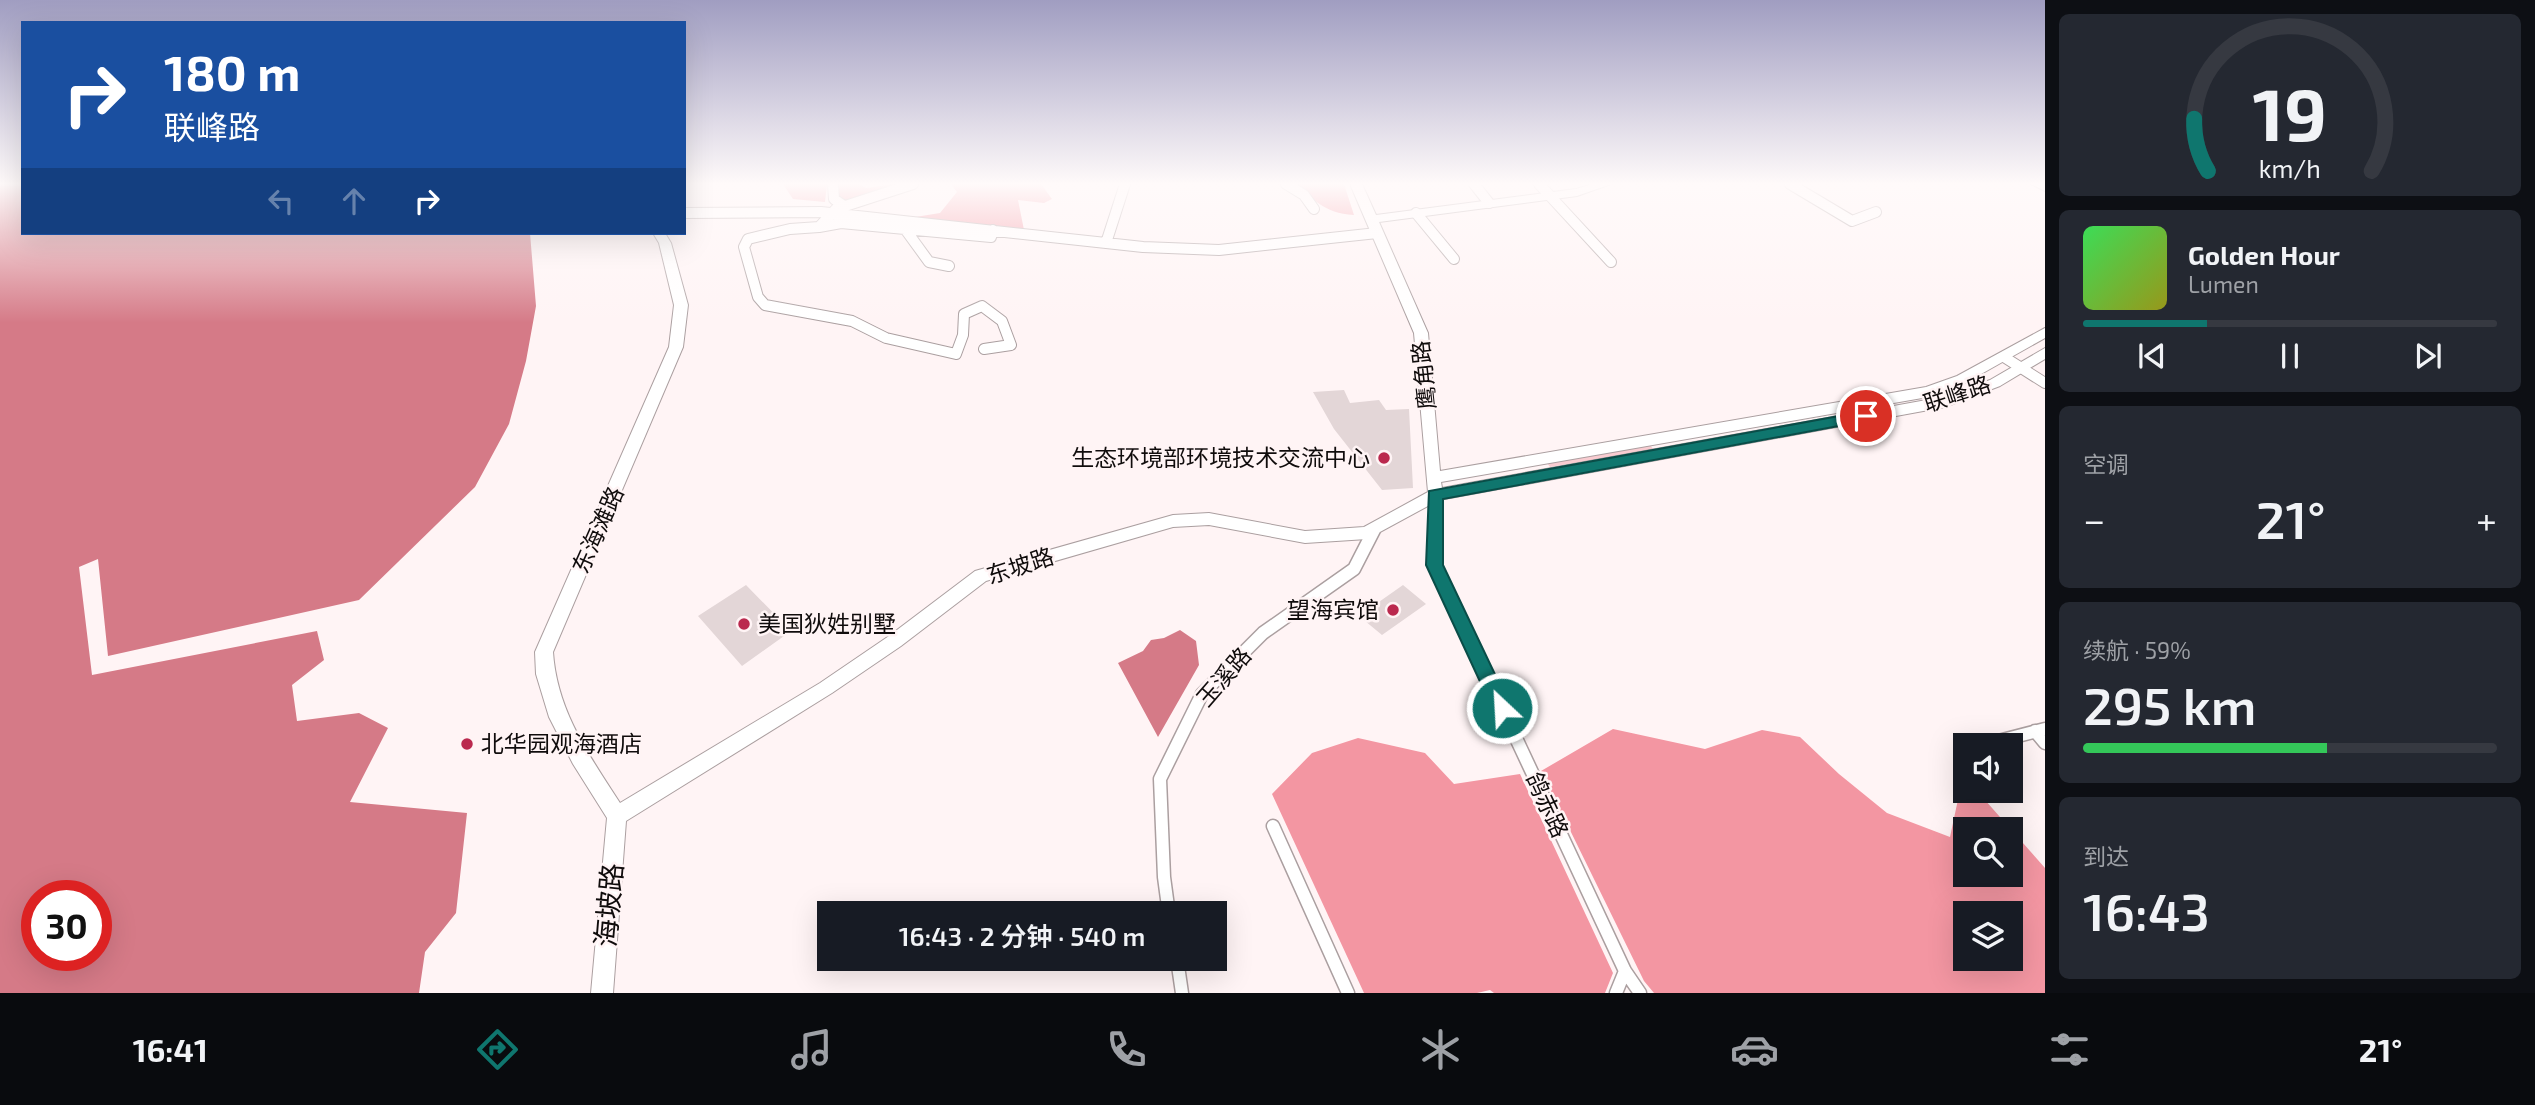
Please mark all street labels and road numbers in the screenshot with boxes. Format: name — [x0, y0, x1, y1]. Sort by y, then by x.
street label: 鹰角路 — [1405, 339, 1441, 411]
street label: 联峰路 — [1920, 369, 1994, 417]
street label: 东海滩路 — [566, 482, 629, 577]
street label: 东坡路 — [983, 541, 1057, 589]
street label: 玉溪路 — [1190, 641, 1256, 712]
street label: 鸽赤路 — [1521, 767, 1575, 842]
street label: 海坡路 — [587, 862, 629, 948]

